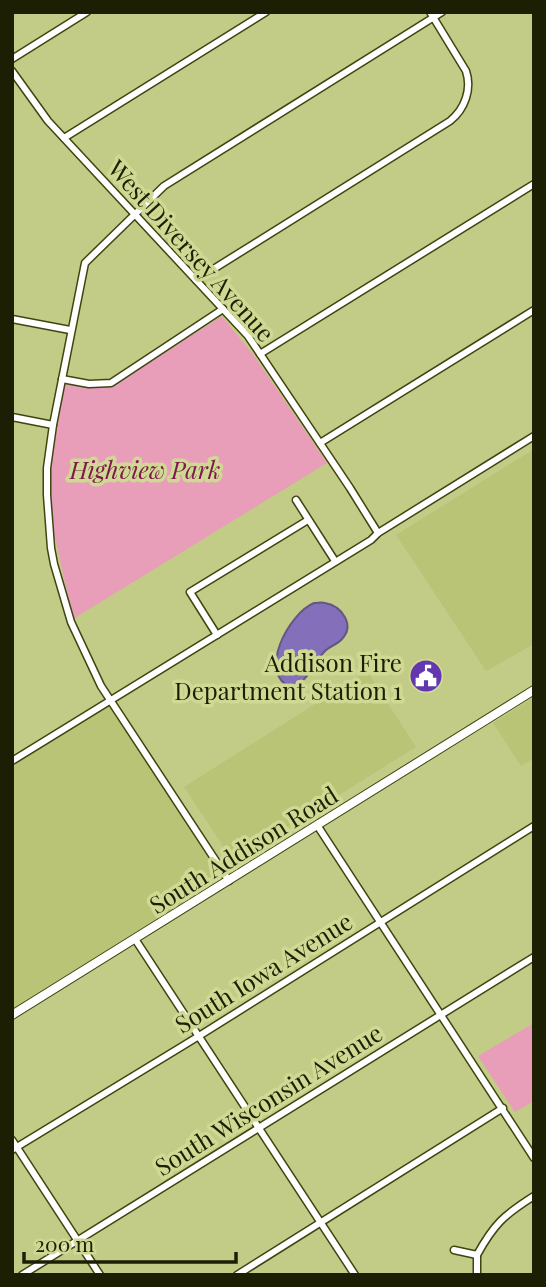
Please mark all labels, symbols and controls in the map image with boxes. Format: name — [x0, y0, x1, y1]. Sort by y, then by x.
street label: West Diversey Avenue — [101, 152, 282, 348]
park label: Highview Park — [69, 453, 220, 485]
place label: Addison Fire Department Station 1 — [174, 646, 402, 706]
public building icon: Addison Fire Department Station 1 — [407, 657, 445, 695]
street label: South Addison Road — [143, 778, 343, 920]
street label: South Iowa Avenue — [168, 904, 358, 1040]
street label: South Wisconsin Avenue — [148, 1016, 388, 1182]
scale bar — [24, 1220, 236, 1264]
text: 200 m — [35, 1229, 94, 1257]

